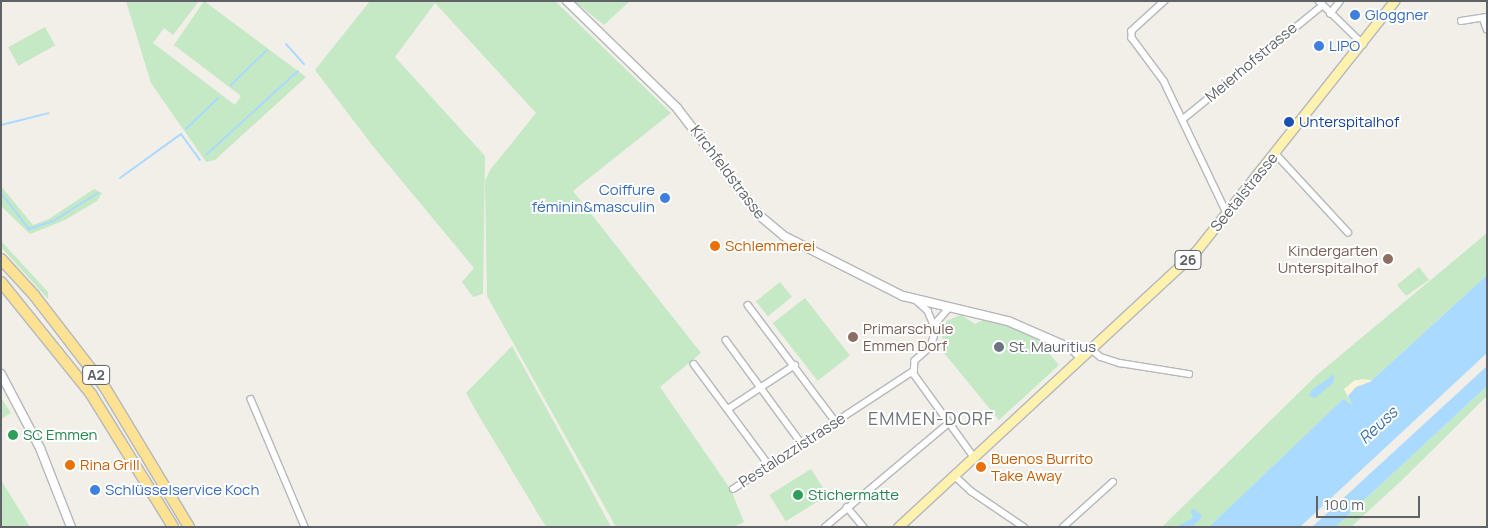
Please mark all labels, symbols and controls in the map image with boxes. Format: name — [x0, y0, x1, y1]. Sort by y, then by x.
place label: Gloggner — [1365, 6, 1429, 24]
marker: Gloggner — [1349, 9, 1361, 21]
street label: Meierhofstrasse — [1202, 18, 1300, 106]
place label: LIPO — [1329, 37, 1360, 55]
marker: LIPO — [1313, 40, 1325, 52]
place label: Unterspitalhof — [1299, 113, 1399, 131]
marker: Unterspitalhof — [1283, 116, 1295, 128]
street label: Kirchfeldstrasse — [687, 122, 769, 222]
street label: Seetalstrasse — [1207, 149, 1281, 235]
place label: Coiffure féminin&masculin — [532, 180, 655, 215]
marker: Coiffure féminin&masculin — [659, 192, 671, 204]
place label: Schlemmerei — [725, 237, 815, 255]
marker: Schlemmerei — [709, 240, 721, 252]
place label: Kindergarten Unterspitalhof — [1278, 241, 1378, 276]
road number: 26 — [1174, 248, 1202, 272]
marker: Kindergarten Unterspitalhof — [1382, 253, 1394, 265]
place label: Primarschule Emmen Dorf — [863, 319, 953, 354]
marker: Primarschule Emmen Dorf — [847, 331, 859, 343]
place label: St. Mauritius — [1009, 338, 1096, 356]
marker: St. Mauritius — [993, 341, 1005, 353]
road number: A2 — [81, 364, 111, 386]
water label: Reuss — [1355, 402, 1401, 448]
district label: EMMEN-DORF — [867, 407, 995, 429]
street label: Pestalozzistrasse — [735, 409, 849, 491]
place label: SC Emmen — [23, 426, 97, 444]
marker: SC Emmen — [7, 429, 19, 441]
place label: Buenos Burrito Take Away — [991, 449, 1093, 484]
place label: Rina Grill — [80, 456, 140, 474]
marker: Rina Grill — [64, 459, 76, 471]
marker: Buenos Burrito Take Away — [975, 461, 987, 473]
place label: Schlüsselservice Koch — [105, 481, 259, 499]
marker: Schlüsselservice Koch — [89, 484, 101, 496]
place label: Stichermatte — [808, 486, 899, 504]
scale bar — [1318, 486, 1422, 518]
marker: Stichermatte — [792, 489, 804, 501]
text: 100 m — [1324, 494, 1364, 515]

